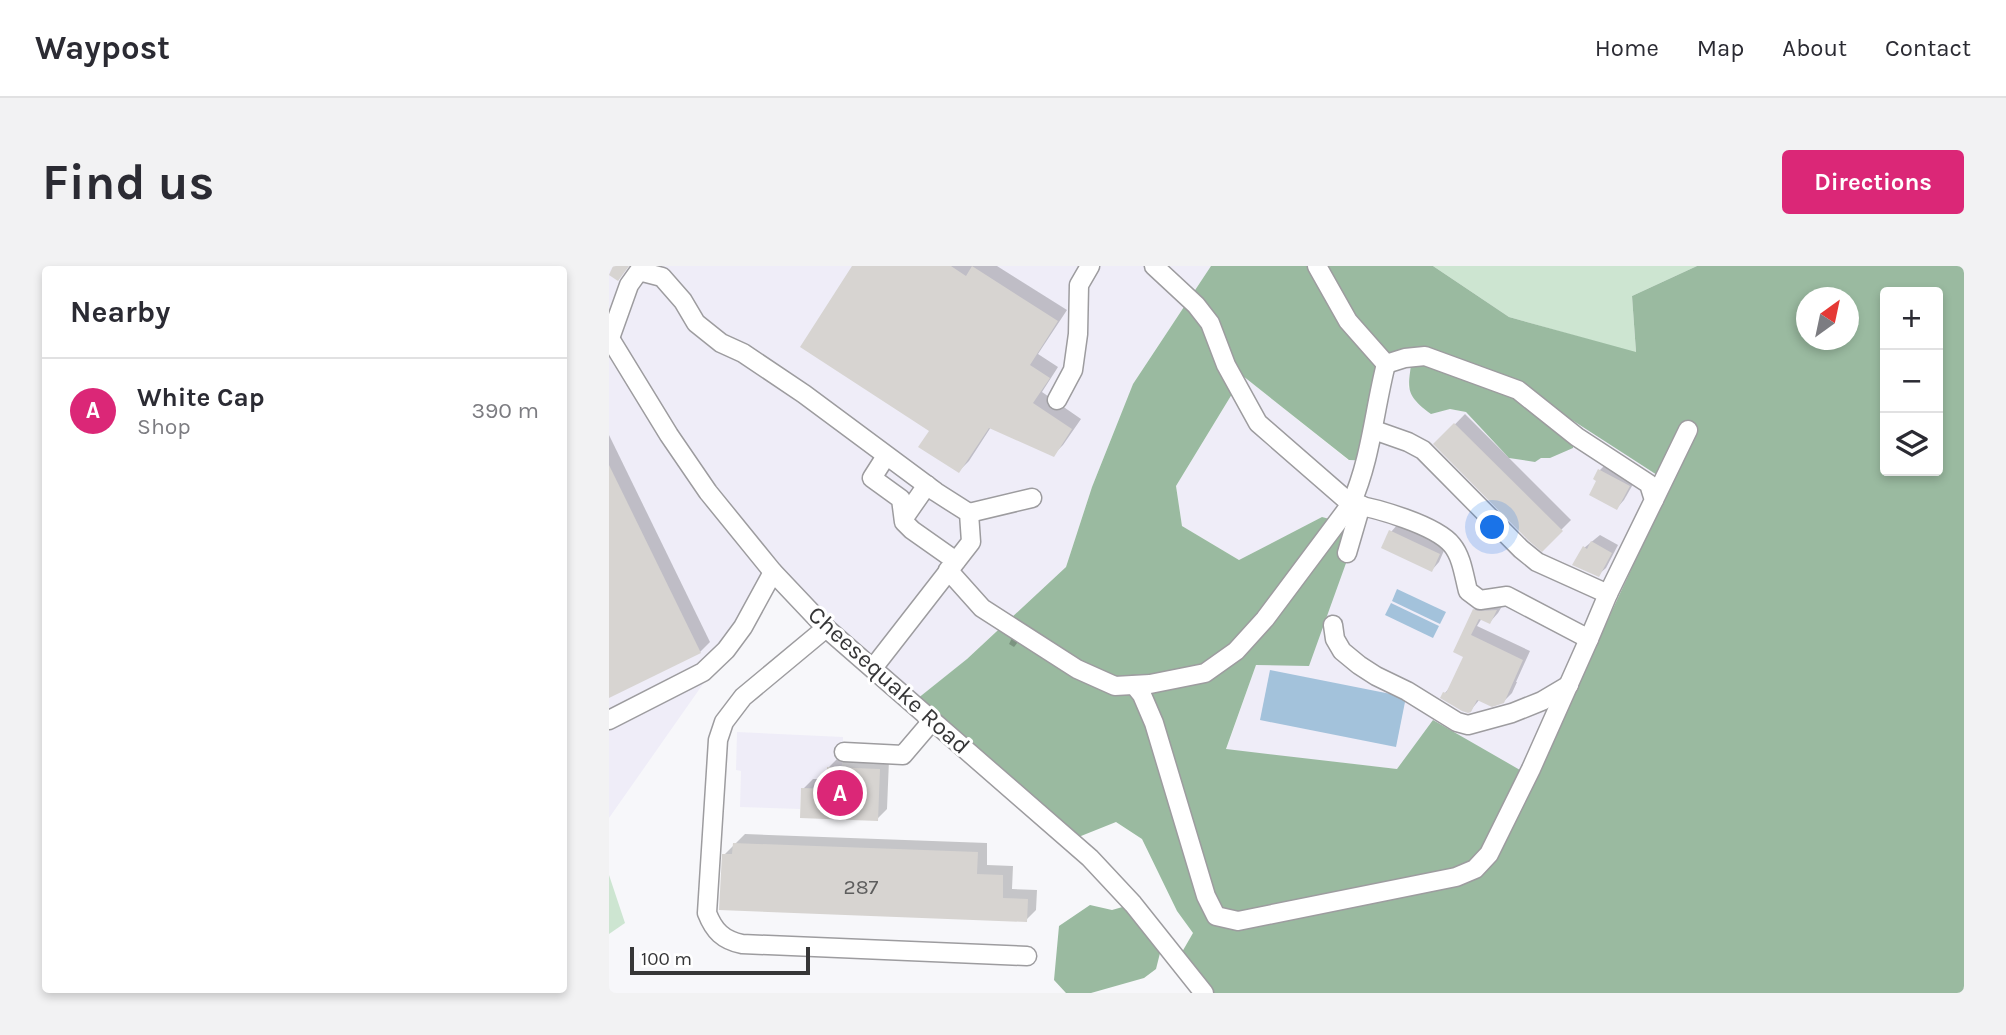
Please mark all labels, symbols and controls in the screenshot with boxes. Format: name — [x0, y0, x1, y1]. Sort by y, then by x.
text: Waypost — [35, 29, 170, 67]
text: Home — [1595, 34, 1659, 62]
text: Map — [1697, 34, 1744, 62]
text: About — [1782, 34, 1847, 62]
text: Contact — [1885, 34, 1971, 62]
button: Directions — [1782, 150, 1964, 214]
text: Find us — [42, 154, 214, 211]
north arrow — [1796, 287, 1859, 350]
map controls — [1880, 287, 1943, 476]
button: + — [1880, 287, 1943, 350]
text: Nearby — [70, 294, 170, 330]
button: − — [1880, 350, 1943, 413]
text: White Cap — [137, 382, 265, 413]
text: A — [86, 397, 100, 424]
text: 390 m — [471, 397, 539, 424]
text: Shop — [137, 413, 191, 440]
button: layers — [1880, 413, 1943, 476]
your location — [1475, 510, 1509, 544]
street label: Cheesequake Road — [803, 600, 975, 760]
pin: A — [817, 767, 863, 819]
house number: 287 — [844, 875, 879, 899]
scale bar — [630, 944, 810, 976]
text: 100 m — [641, 948, 692, 970]

